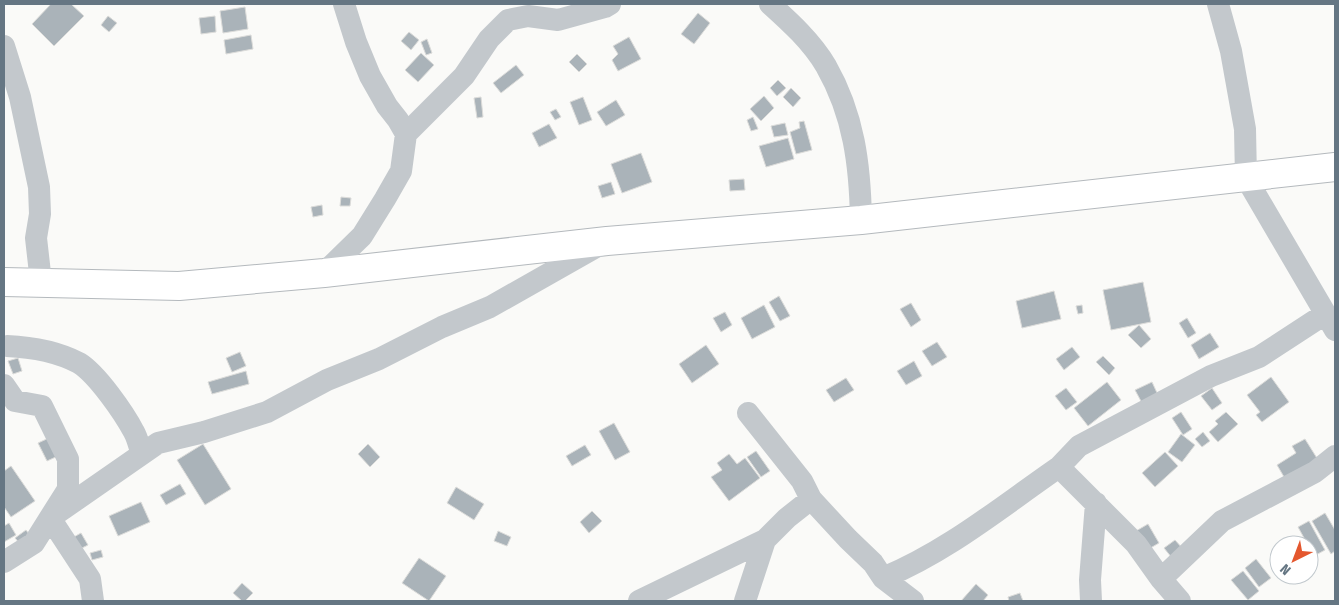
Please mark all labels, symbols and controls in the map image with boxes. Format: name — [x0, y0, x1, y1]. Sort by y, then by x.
north arrow — [1269, 535, 1319, 585]
text: N — [1277, 560, 1294, 578]

